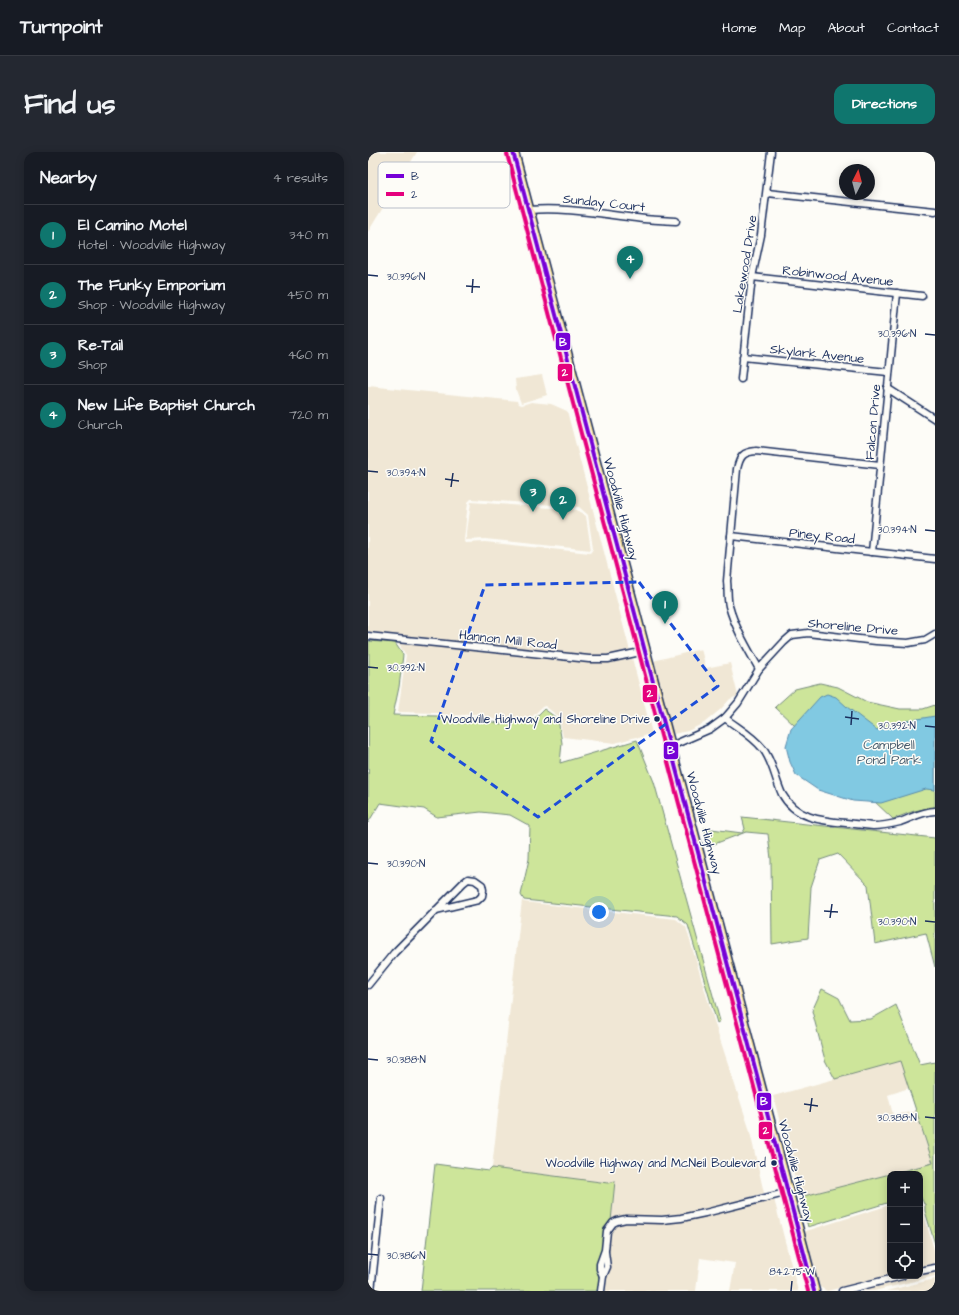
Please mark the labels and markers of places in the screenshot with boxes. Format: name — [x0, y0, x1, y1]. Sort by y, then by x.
pin: 4 — [617, 246, 643, 279]
pin: 3 — [520, 479, 546, 512]
pin: 2 — [550, 487, 576, 520]
pin: 1 — [652, 591, 678, 624]
place label: Woodville Highway and Shoreline Drive — [441, 711, 651, 729]
marker: Woodville Highway and Shoreline Drive — [652, 714, 662, 724]
place label: Woodville Highway and McNeil Boulevard — [546, 1155, 766, 1173]
marker: Woodville Highway and McNeil Boulevard — [769, 1158, 779, 1168]

